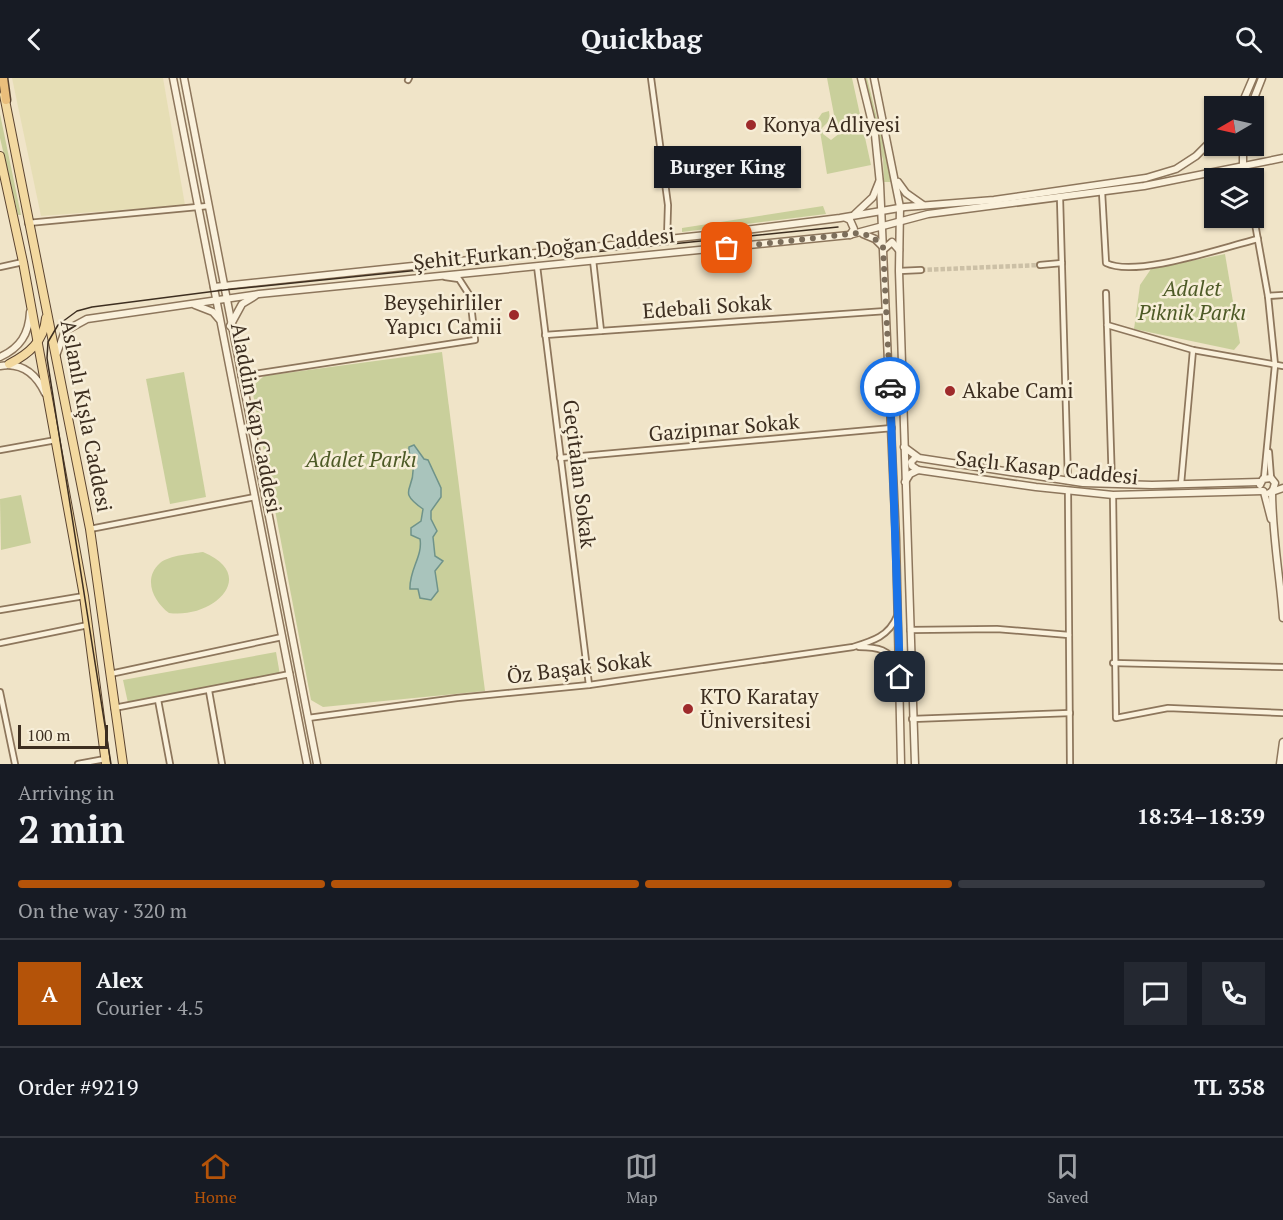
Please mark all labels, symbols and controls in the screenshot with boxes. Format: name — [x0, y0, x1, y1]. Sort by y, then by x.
text: Quickbag — [581, 21, 702, 57]
icon: back — [18, 23, 51, 56]
icon: search — [1232, 23, 1265, 56]
north arrow — [1204, 96, 1264, 156]
map controls — [1204, 96, 1264, 228]
place label: Konya Adliyesi — [763, 110, 900, 138]
marker: Konya Adliyesi — [744, 118, 758, 132]
callout: Burger King — [654, 146, 801, 188]
text: Burger King — [670, 153, 785, 180]
button: layers — [1204, 168, 1264, 228]
street label: Şehit Furkan Doğan Caddesi — [412, 220, 676, 276]
pin — [701, 222, 752, 273]
icon: bag — [710, 231, 743, 264]
park label: Adalet Piknik Parkı — [1137, 274, 1246, 326]
place label: Beyşehirliler Yapıcı Camii — [384, 288, 502, 340]
street label: Edebali Sokak — [641, 288, 773, 324]
marker: Beyşehirliler Yapıcı Camii — [507, 308, 521, 322]
street label: Aslanlı Kışla Caddesi — [55, 317, 119, 514]
street label: Aladdin Kap Caddesi — [225, 320, 289, 515]
courier — [860, 357, 920, 417]
icon: car — [874, 371, 907, 404]
place label: Akabe Cami — [962, 376, 1073, 404]
marker: Akabe Cami — [943, 384, 957, 398]
street label: Geçitalan Sokak — [557, 398, 603, 550]
street label: Gazipınar Sokak — [647, 406, 801, 448]
street label: Saçlı Kasap Caddesi — [954, 443, 1140, 491]
park label: Adalet Parkı — [304, 445, 416, 473]
street label: Öz Başak Sokak — [505, 644, 653, 690]
pin — [874, 651, 925, 702]
icon: home — [883, 660, 916, 693]
place label: KTO Karatay Üniversitesi — [700, 682, 819, 734]
marker: KTO Karatay Üniversitesi — [681, 702, 695, 716]
scale bar — [18, 722, 108, 750]
text: 100 m — [27, 724, 70, 746]
text: Arriving in — [18, 779, 114, 806]
text: 18:34–18:39 — [1137, 801, 1265, 830]
text: 2 min — [18, 802, 125, 854]
text: On the way · 320 m — [18, 897, 187, 924]
button: chat — [1124, 962, 1187, 1025]
button: phone — [1202, 962, 1265, 1025]
text: Alex — [96, 965, 143, 994]
text: A — [41, 979, 58, 1008]
text: Courier · 4.5 — [96, 994, 204, 1021]
text: Order #9219 — [18, 1072, 138, 1101]
text: TL 358 — [1194, 1072, 1265, 1101]
tab: Home — [194, 1150, 237, 1208]
tab: Map — [625, 1150, 658, 1208]
tab: Saved — [1047, 1150, 1089, 1208]

